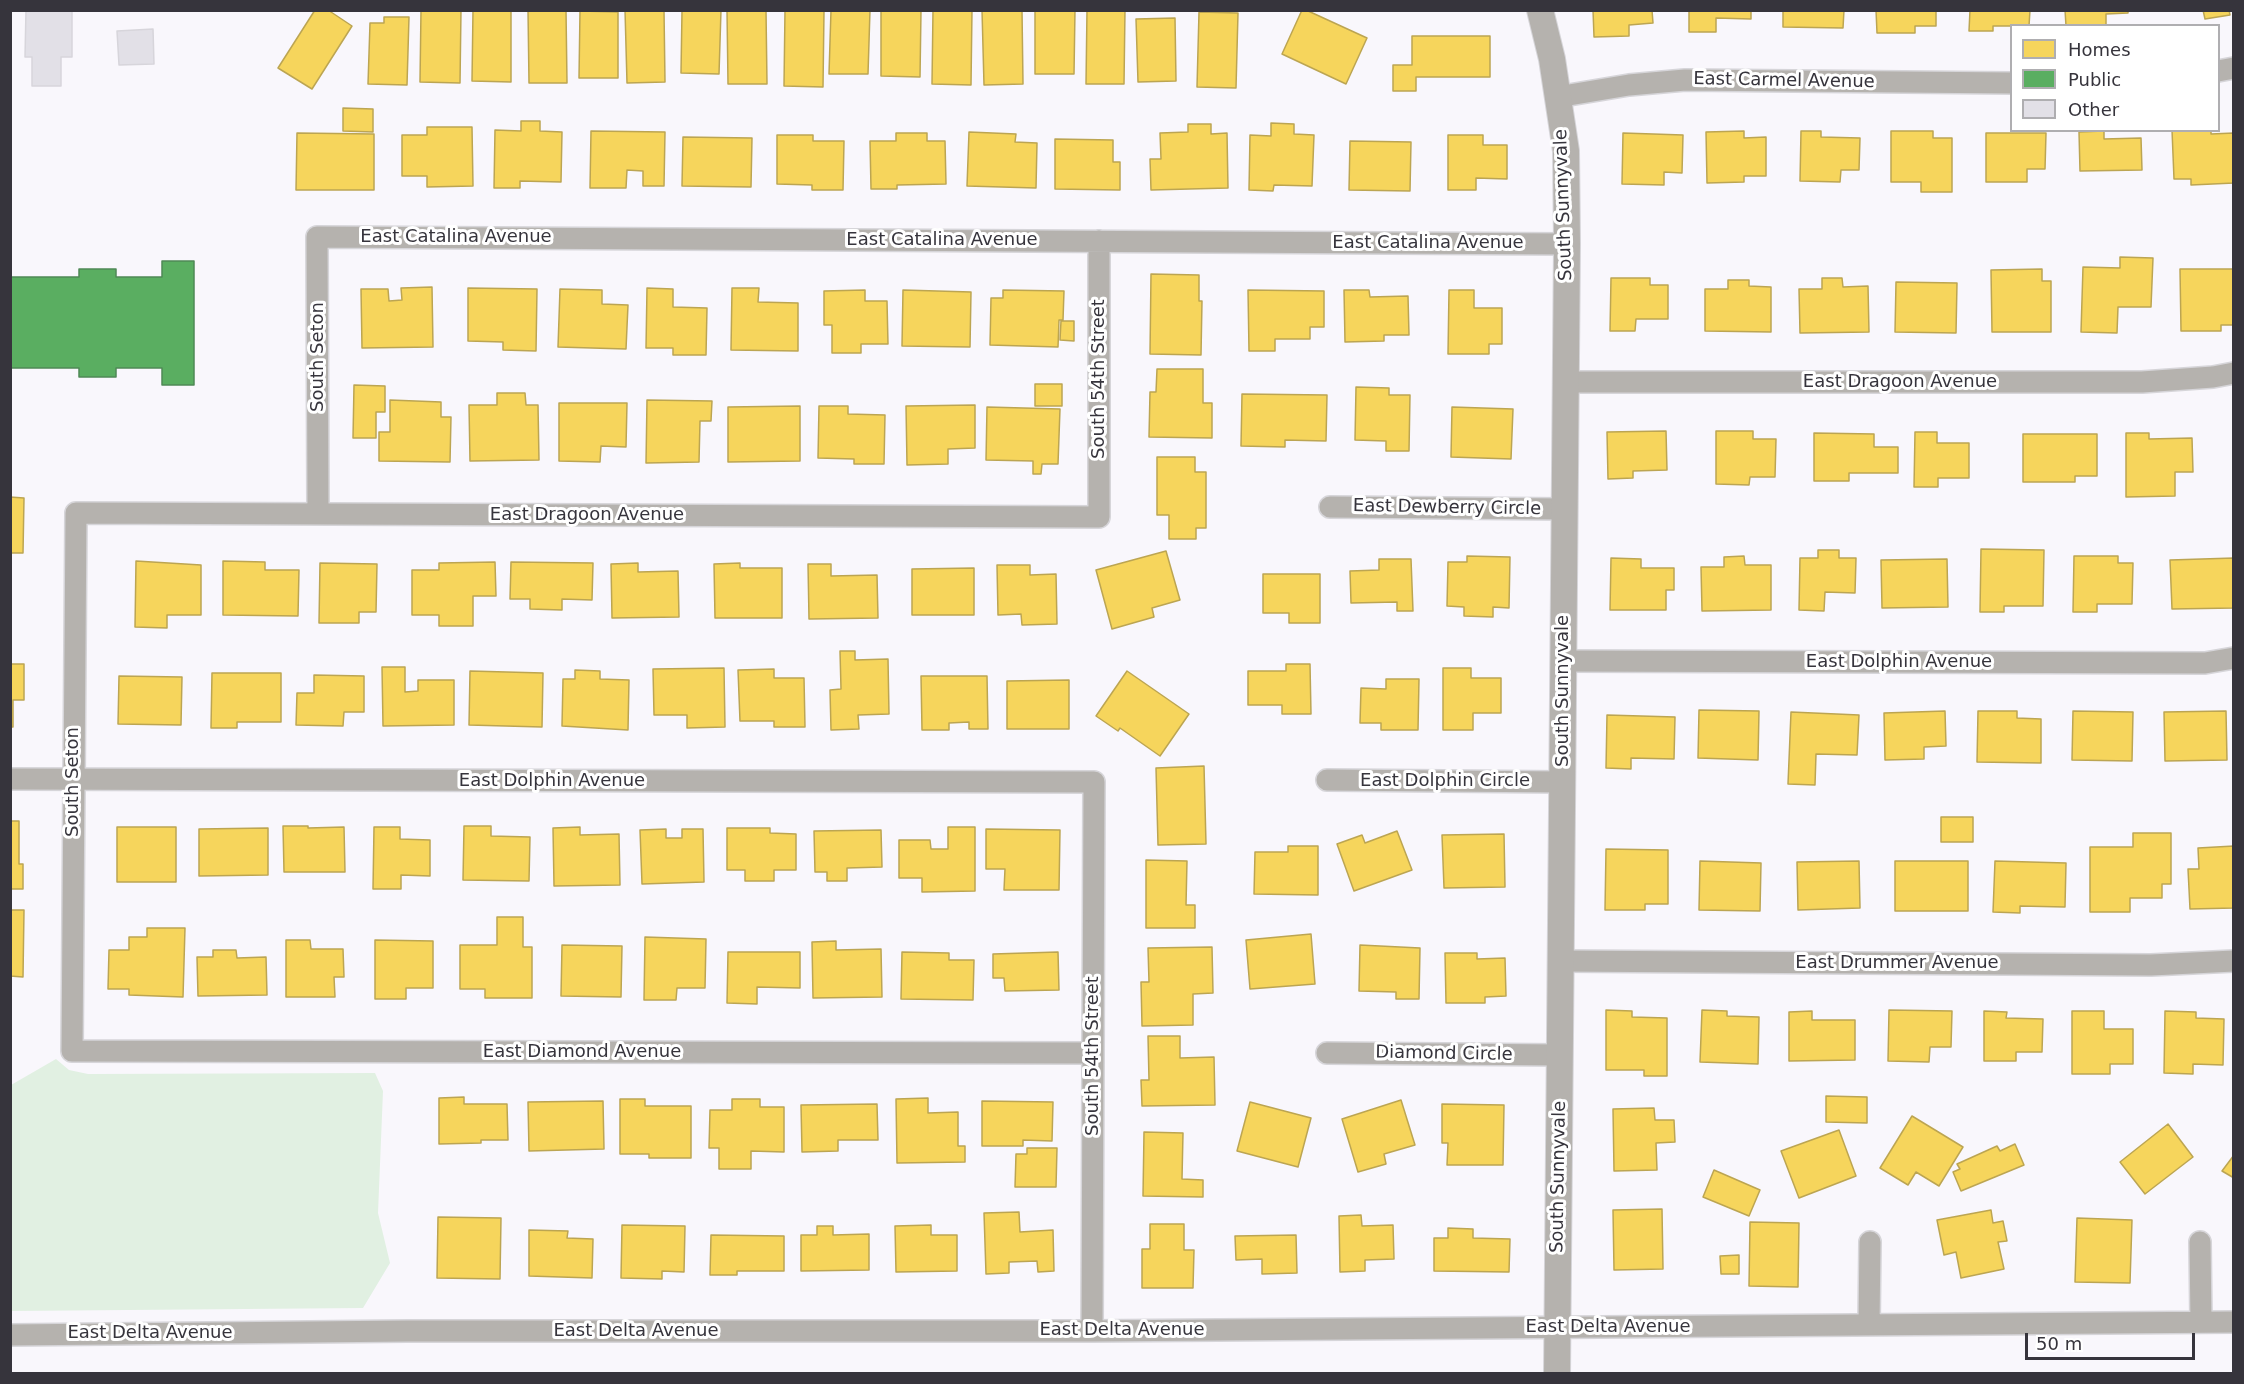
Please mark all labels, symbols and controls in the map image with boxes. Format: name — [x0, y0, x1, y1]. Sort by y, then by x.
legend — [2010, 24, 2220, 132]
text: Homes — [2068, 39, 2131, 60]
street label: East Carmel Avenue — [1693, 69, 1875, 93]
text: Public — [2068, 69, 2121, 90]
text: Other — [2068, 99, 2119, 120]
street label: South Sunnyvale — [1551, 129, 1577, 281]
street label: East Catalina Avenue — [360, 226, 552, 248]
street label: East Catalina Avenue — [846, 229, 1038, 251]
street label: East Catalina Avenue — [1332, 232, 1524, 254]
street label: South 54th Street — [1088, 299, 1110, 459]
street label: South Seton — [307, 302, 329, 412]
street label: East Dragoon Avenue — [1803, 371, 1997, 393]
street label: East Dewberry Circle — [1353, 496, 1541, 520]
street label: East Dragoon Avenue — [490, 504, 684, 526]
street label: South Sunnyvale — [1552, 615, 1574, 767]
street label: East Dolphin Avenue — [1806, 651, 1992, 673]
street label: South Seton — [62, 727, 84, 837]
street label: East Dolphin Avenue — [459, 770, 645, 792]
street label: East Dolphin Circle — [1360, 770, 1530, 792]
street label: East Drummer Avenue — [1795, 952, 1999, 974]
street label: South 54th Street — [1082, 976, 1104, 1136]
street label: East Diamond Avenue — [483, 1041, 681, 1063]
street label: Diamond Circle — [1375, 1042, 1513, 1066]
street label: South Sunnyvale — [1547, 1101, 1571, 1253]
street label: East Delta Avenue — [1525, 1316, 1691, 1338]
street label: East Delta Avenue — [1039, 1319, 1205, 1341]
street label: East Delta Avenue — [553, 1320, 719, 1342]
scale bar — [2028, 1321, 2198, 1359]
street label: East Delta Avenue — [67, 1322, 233, 1344]
text: 50 m — [2036, 1333, 2082, 1354]

